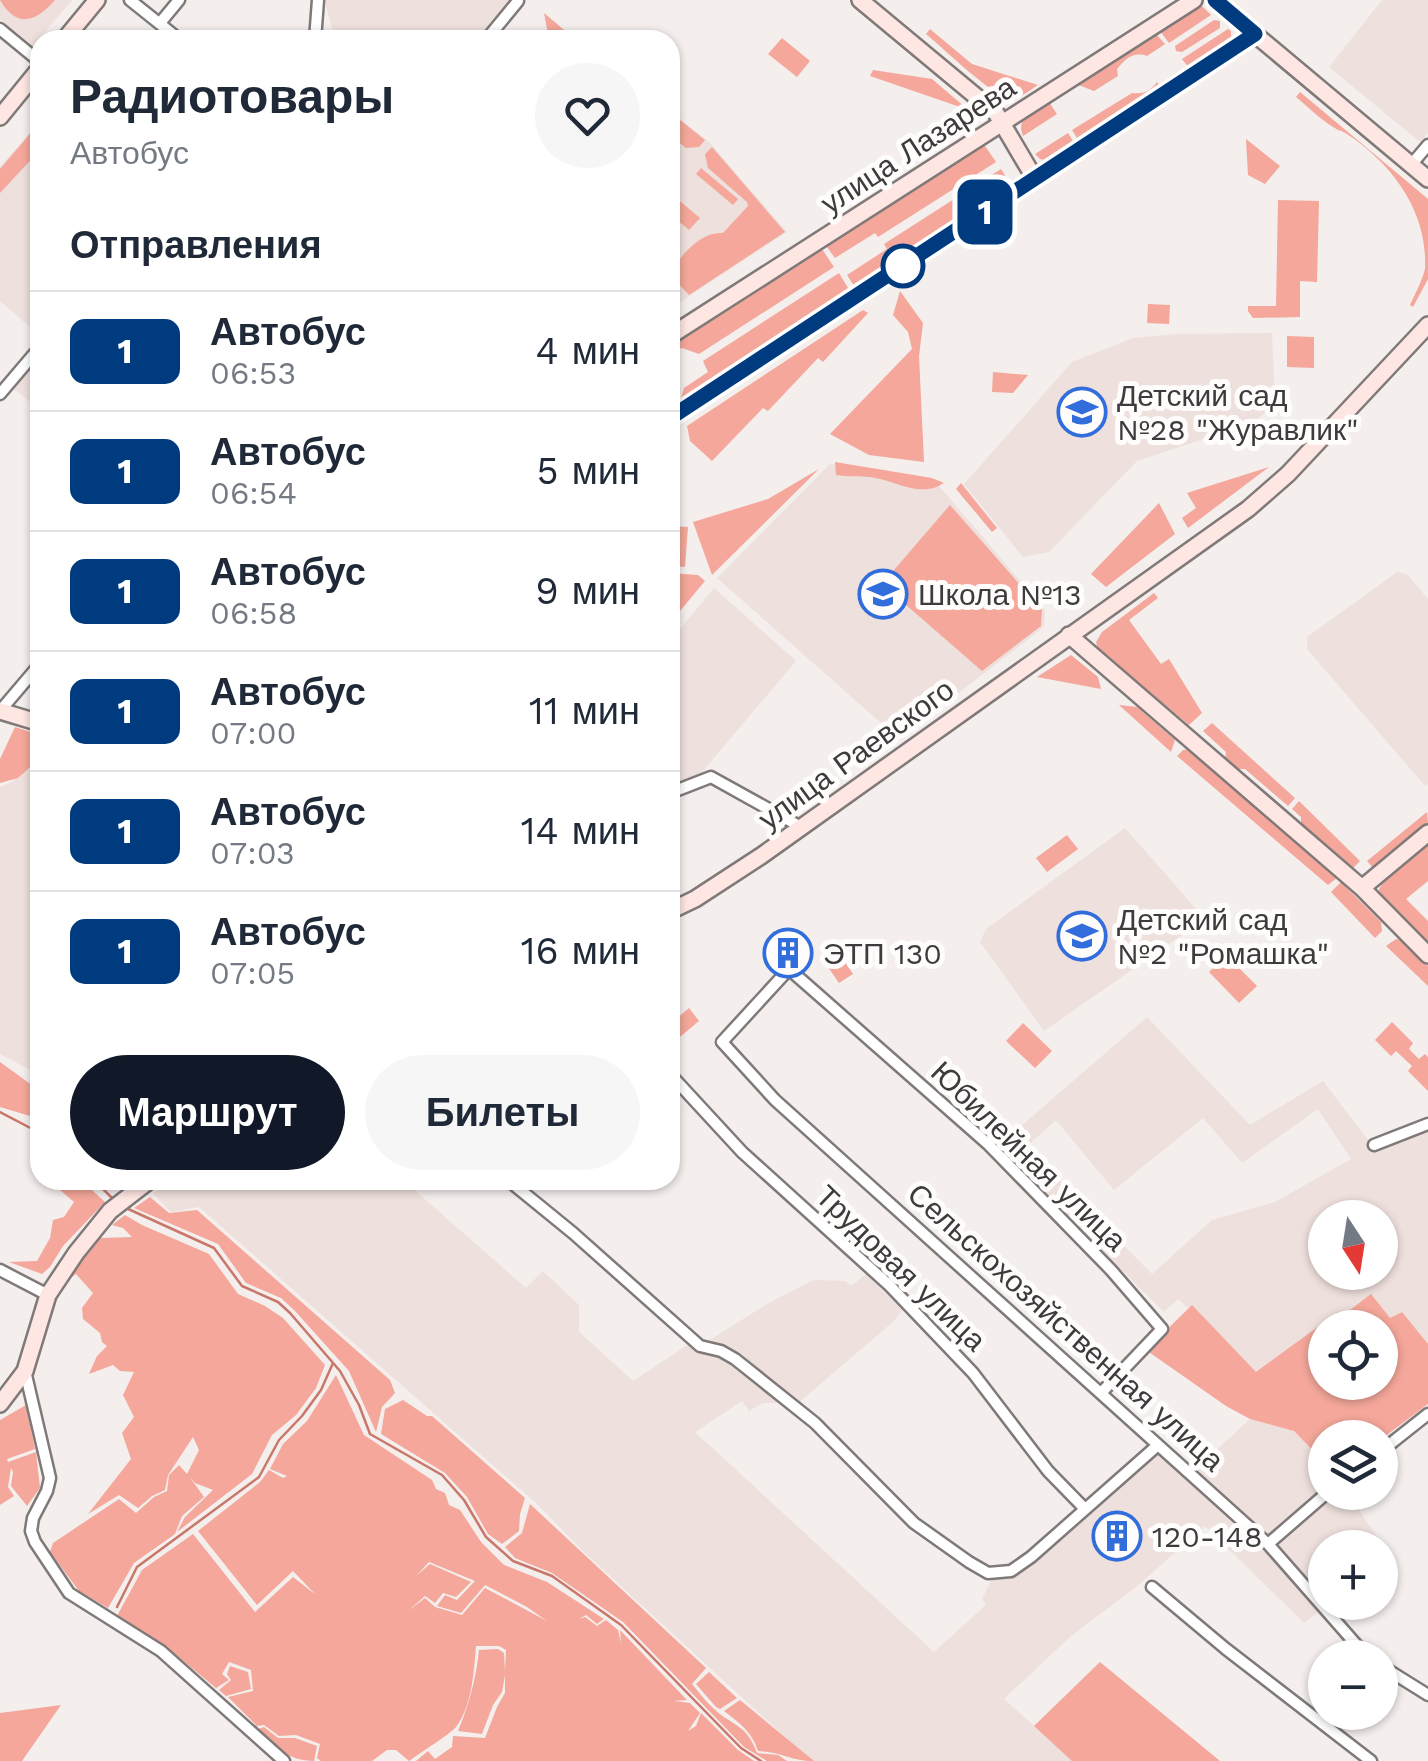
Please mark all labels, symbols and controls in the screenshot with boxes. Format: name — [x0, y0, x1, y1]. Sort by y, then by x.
button: heart — [535, 63, 640, 168]
text: Радиотовары — [70, 68, 394, 125]
street label: улица Лазарева — [814, 69, 1022, 221]
text: Автобус — [70, 134, 189, 172]
line badge: 1 — [952, 180, 1018, 244]
text: 1 — [977, 191, 993, 233]
text: Отправления — [70, 223, 322, 267]
unlabelled marker — [882, 245, 924, 287]
text: Автобус — [210, 310, 366, 354]
text: 4 мин — [535, 329, 640, 373]
text: 1 — [117, 330, 133, 372]
text: 06:53 — [210, 354, 296, 392]
place label: Детский сад №28 "Журавлик" — [1117, 378, 1358, 447]
school or university icon: Детский сад №28 "Журавлик" — [1056, 386, 1108, 438]
text: Автобус — [210, 430, 366, 474]
text: 5 мин — [537, 449, 640, 493]
text: 1 — [117, 450, 133, 492]
text: 06:54 — [210, 474, 297, 512]
text: Автобус — [210, 550, 366, 594]
school or university icon: Школа №13 — [857, 568, 909, 620]
text: 9 мин — [535, 569, 640, 613]
text: 1 — [117, 570, 133, 612]
place label: Школа №13 — [918, 577, 1081, 612]
text: 06:58 — [210, 594, 297, 632]
text: Автобус — [210, 670, 366, 714]
street label: улица Раевского — [752, 671, 960, 837]
text: 11 мин — [529, 689, 640, 733]
text: 1 — [117, 690, 133, 732]
text: 07:00 — [210, 714, 297, 752]
text: Автобус — [210, 790, 366, 834]
text: 14 мин — [521, 809, 640, 853]
text: 1 — [117, 810, 133, 852]
text: 07:03 — [210, 834, 295, 872]
place label: Детский сад №2 "Ромашка" — [1117, 902, 1329, 971]
text: Автобус — [210, 910, 366, 954]
school or university icon: Детский сад №2 "Ромашка" — [1056, 910, 1108, 962]
building icon: ЭТП 130 — [762, 927, 814, 979]
text: 16 мин — [521, 929, 640, 973]
text: 1 — [117, 930, 133, 972]
place label: ЭТП 130 — [823, 936, 942, 971]
text: 07:05 — [210, 954, 295, 992]
street label: Юбилейная улица — [924, 1054, 1134, 1258]
button: Маршрут — [70, 1055, 345, 1170]
button: Билеты — [365, 1055, 640, 1170]
street label: Сельскохозяйственная улица — [901, 1176, 1231, 1478]
street label: Трудовая улица — [809, 1178, 993, 1358]
north arrow — [1308, 1200, 1398, 1290]
map controls — [1308, 1200, 1398, 1730]
button: locate — [1308, 1310, 1398, 1400]
button: layers — [1308, 1420, 1398, 1510]
building icon: 120-148 — [1091, 1510, 1143, 1562]
place label: 120-148 — [1152, 1519, 1262, 1554]
button: + — [1308, 1530, 1398, 1620]
button: − — [1308, 1640, 1398, 1730]

